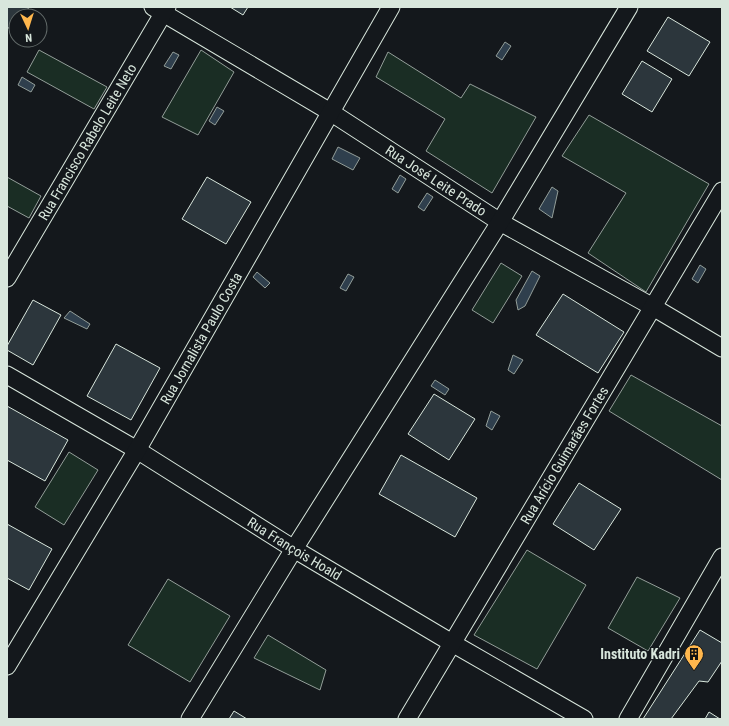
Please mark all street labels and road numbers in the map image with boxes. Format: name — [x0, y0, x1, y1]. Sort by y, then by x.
street label: Rua Francisco Rabelo Leite Neto — [35, 61, 140, 223]
street label: Rua José Leite Prado — [383, 142, 489, 219]
street label: Rua Jornalista Paulo Costa — [157, 269, 245, 407]
street label: Rua Arício Guimarães Fortes — [517, 384, 612, 527]
street label: Rua François Hoald — [245, 514, 344, 583]

